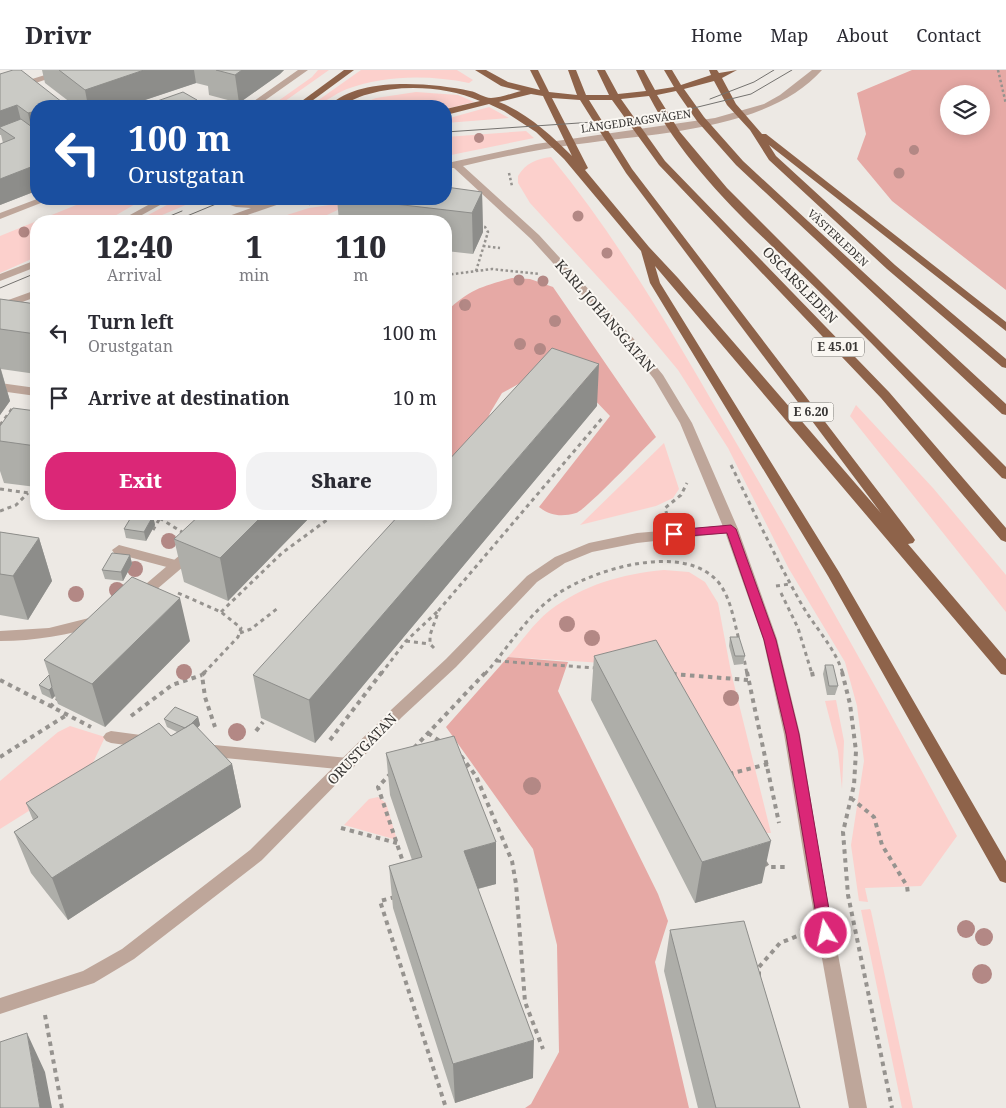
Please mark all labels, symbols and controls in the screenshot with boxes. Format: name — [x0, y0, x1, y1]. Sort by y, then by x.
text: Drivr — [25, 18, 92, 51]
text: Home — [691, 23, 742, 47]
text: Map — [770, 23, 808, 47]
text: About — [836, 23, 888, 47]
text: Contact — [916, 23, 981, 47]
map controls — [940, 85, 990, 135]
button: layers — [940, 85, 990, 135]
street label: LÅNGEDRAGSVÄGEN — [580, 105, 693, 136]
text: 100 m — [128, 114, 231, 161]
icon: left — [45, 120, 110, 185]
text: Orustgatan — [128, 159, 245, 189]
street label: VÄSTERLEDEN — [805, 206, 872, 270]
text: 12:40 — [96, 226, 173, 267]
text: 1 — [246, 226, 263, 267]
text: 110 — [335, 226, 386, 267]
street label: OSCARSLEDEN — [759, 242, 842, 328]
street label: KARL JOHANSGATAN — [551, 255, 660, 376]
text: Arrival — [107, 264, 162, 286]
text: min — [239, 264, 269, 286]
text: m — [353, 264, 368, 286]
text: Turn left — [88, 309, 174, 335]
icon: left — [45, 319, 73, 347]
text: 100 m — [382, 320, 437, 346]
text: Orustgatan — [88, 335, 173, 357]
road number: E 45.01 — [812, 338, 864, 356]
icon: arrive — [45, 384, 73, 412]
text: Arrive at destination — [88, 385, 290, 411]
text: 10 m — [393, 385, 437, 411]
road number: E 6.20 — [788, 402, 834, 422]
button: Exit — [45, 452, 236, 510]
button: Share — [246, 452, 437, 510]
pin — [653, 513, 695, 555]
icon: arrive — [660, 520, 688, 548]
street label: ORUSTGATAN — [323, 709, 401, 788]
position arrow — [799, 906, 851, 958]

